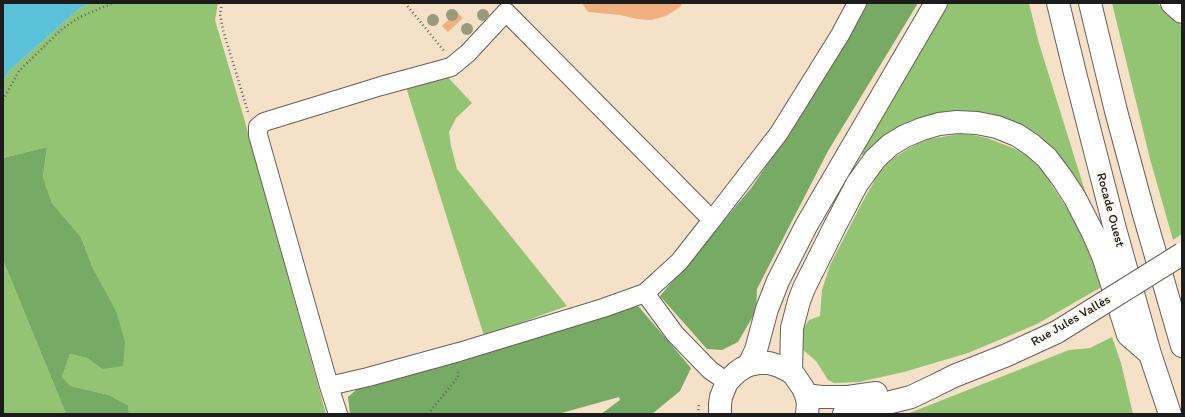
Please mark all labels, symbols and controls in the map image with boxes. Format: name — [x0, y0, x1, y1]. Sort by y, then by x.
street label: Rocade Ouest — [1093, 171, 1127, 249]
street label: Rue Jules Vallès — [1028, 292, 1114, 350]

